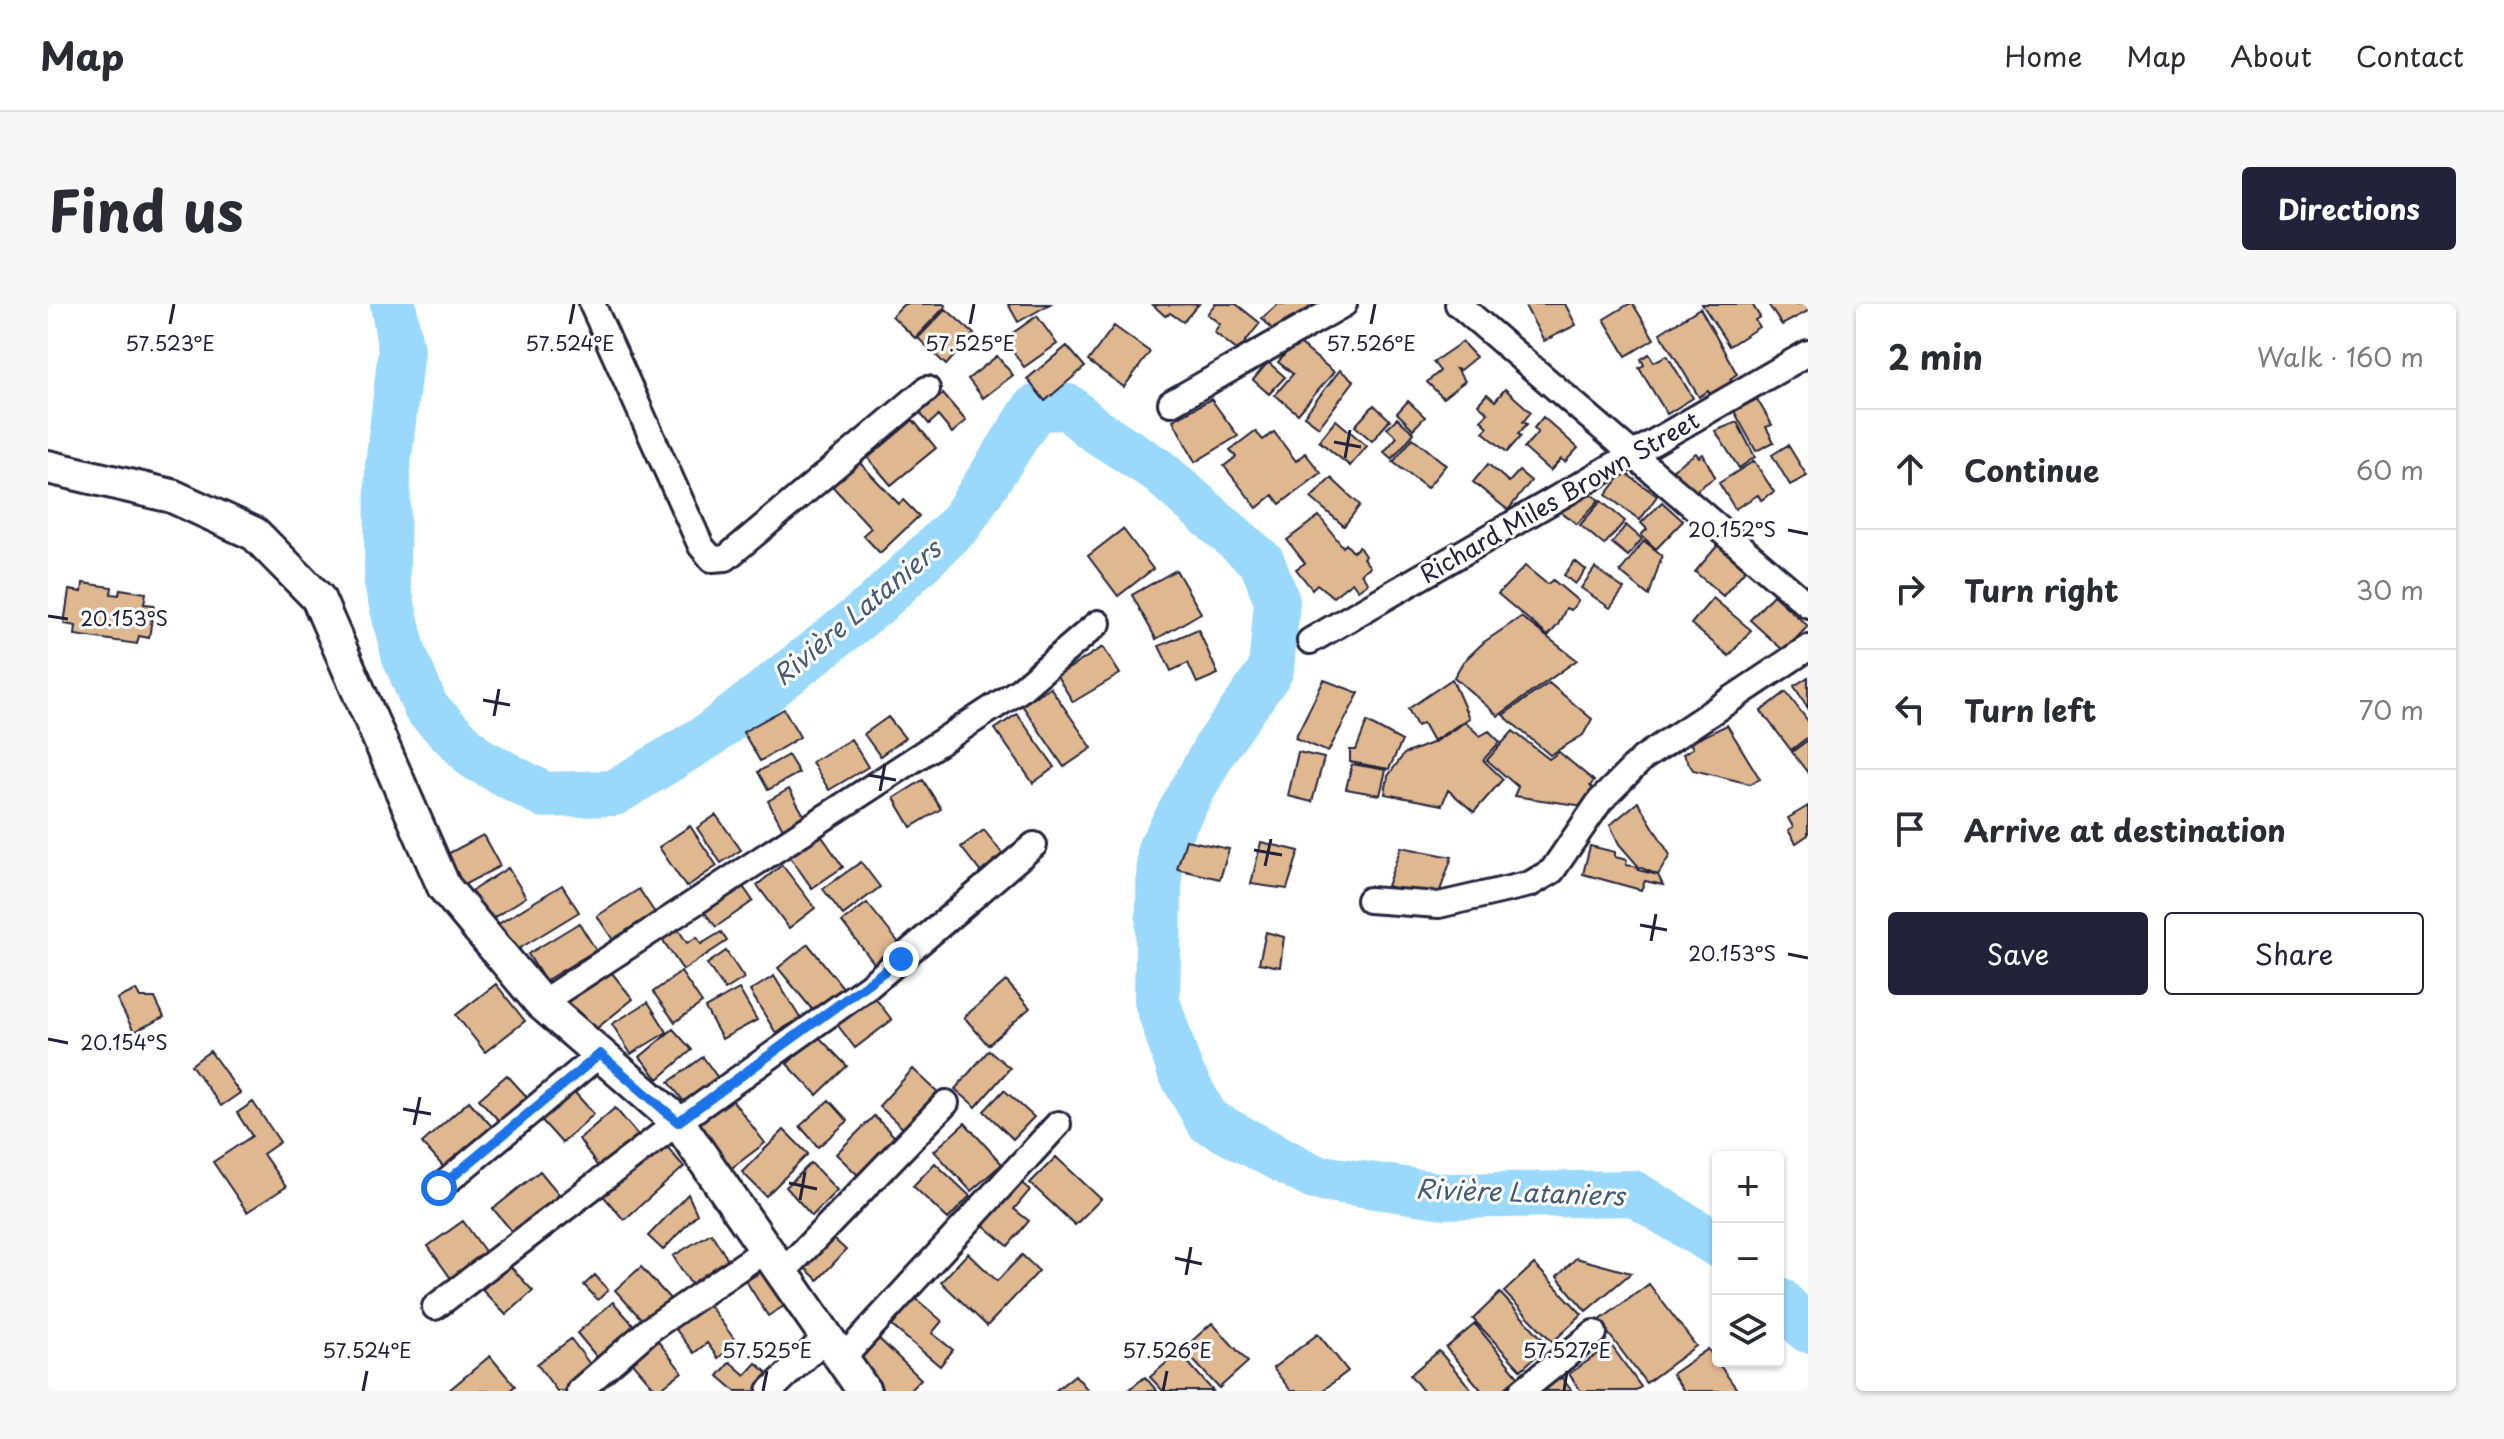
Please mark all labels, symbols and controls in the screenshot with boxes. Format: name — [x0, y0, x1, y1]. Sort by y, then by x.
text: Map — [40, 27, 124, 84]
text: Home — [2004, 34, 2082, 77]
text: Map — [2126, 34, 2186, 77]
text: About — [2230, 34, 2312, 77]
text: Contact — [2356, 34, 2464, 77]
text: Find us — [48, 166, 244, 251]
button: Directions — [2242, 167, 2456, 250]
text: 57.523°E — [125, 328, 215, 358]
text: 57.524°E — [525, 328, 615, 358]
text: 57.525°E — [925, 328, 1015, 358]
text: 57.526°E — [1326, 328, 1416, 358]
text: 2 min — [1888, 330, 1983, 382]
text: Walk · 160 m — [2257, 337, 2424, 376]
street label: Richard Miles Brown Street — [1413, 401, 1706, 591]
icon: ahead — [1888, 447, 1932, 491]
text: Continue — [1964, 447, 2099, 492]
text: 60 m — [2356, 450, 2424, 489]
text: 20.152°S — [1688, 514, 1776, 544]
water label: Rivière Lataniers — [763, 528, 950, 694]
icon: right — [1888, 567, 1932, 611]
text: Turn right — [1964, 567, 2119, 612]
text: 30 m — [2356, 570, 2424, 609]
text: 20.153°S — [80, 603, 168, 633]
icon: left — [1888, 687, 1932, 731]
text: Turn left — [1964, 687, 2096, 732]
text: 70 m — [2359, 690, 2424, 729]
icon: arrive — [1888, 807, 1932, 851]
text: Arrive at destination — [1964, 807, 2286, 852]
button: Save — [1888, 912, 2148, 995]
button: Share — [2164, 912, 2424, 995]
text: 20.153°S — [1688, 938, 1776, 968]
route end — [883, 941, 919, 977]
text: 20.154°S — [80, 1027, 168, 1057]
map controls — [1712, 1151, 1784, 1367]
button: + — [1712, 1151, 1784, 1223]
water label: Rivière Lataniers — [1415, 1168, 1627, 1215]
route start — [421, 1170, 457, 1206]
button: − — [1712, 1223, 1784, 1295]
button: layers — [1712, 1295, 1784, 1367]
text: 57.524°E — [322, 1335, 412, 1365]
text: 57.525°E — [722, 1335, 812, 1365]
text: 57.526°E — [1122, 1335, 1212, 1365]
text: 57.527°E — [1523, 1335, 1611, 1365]

